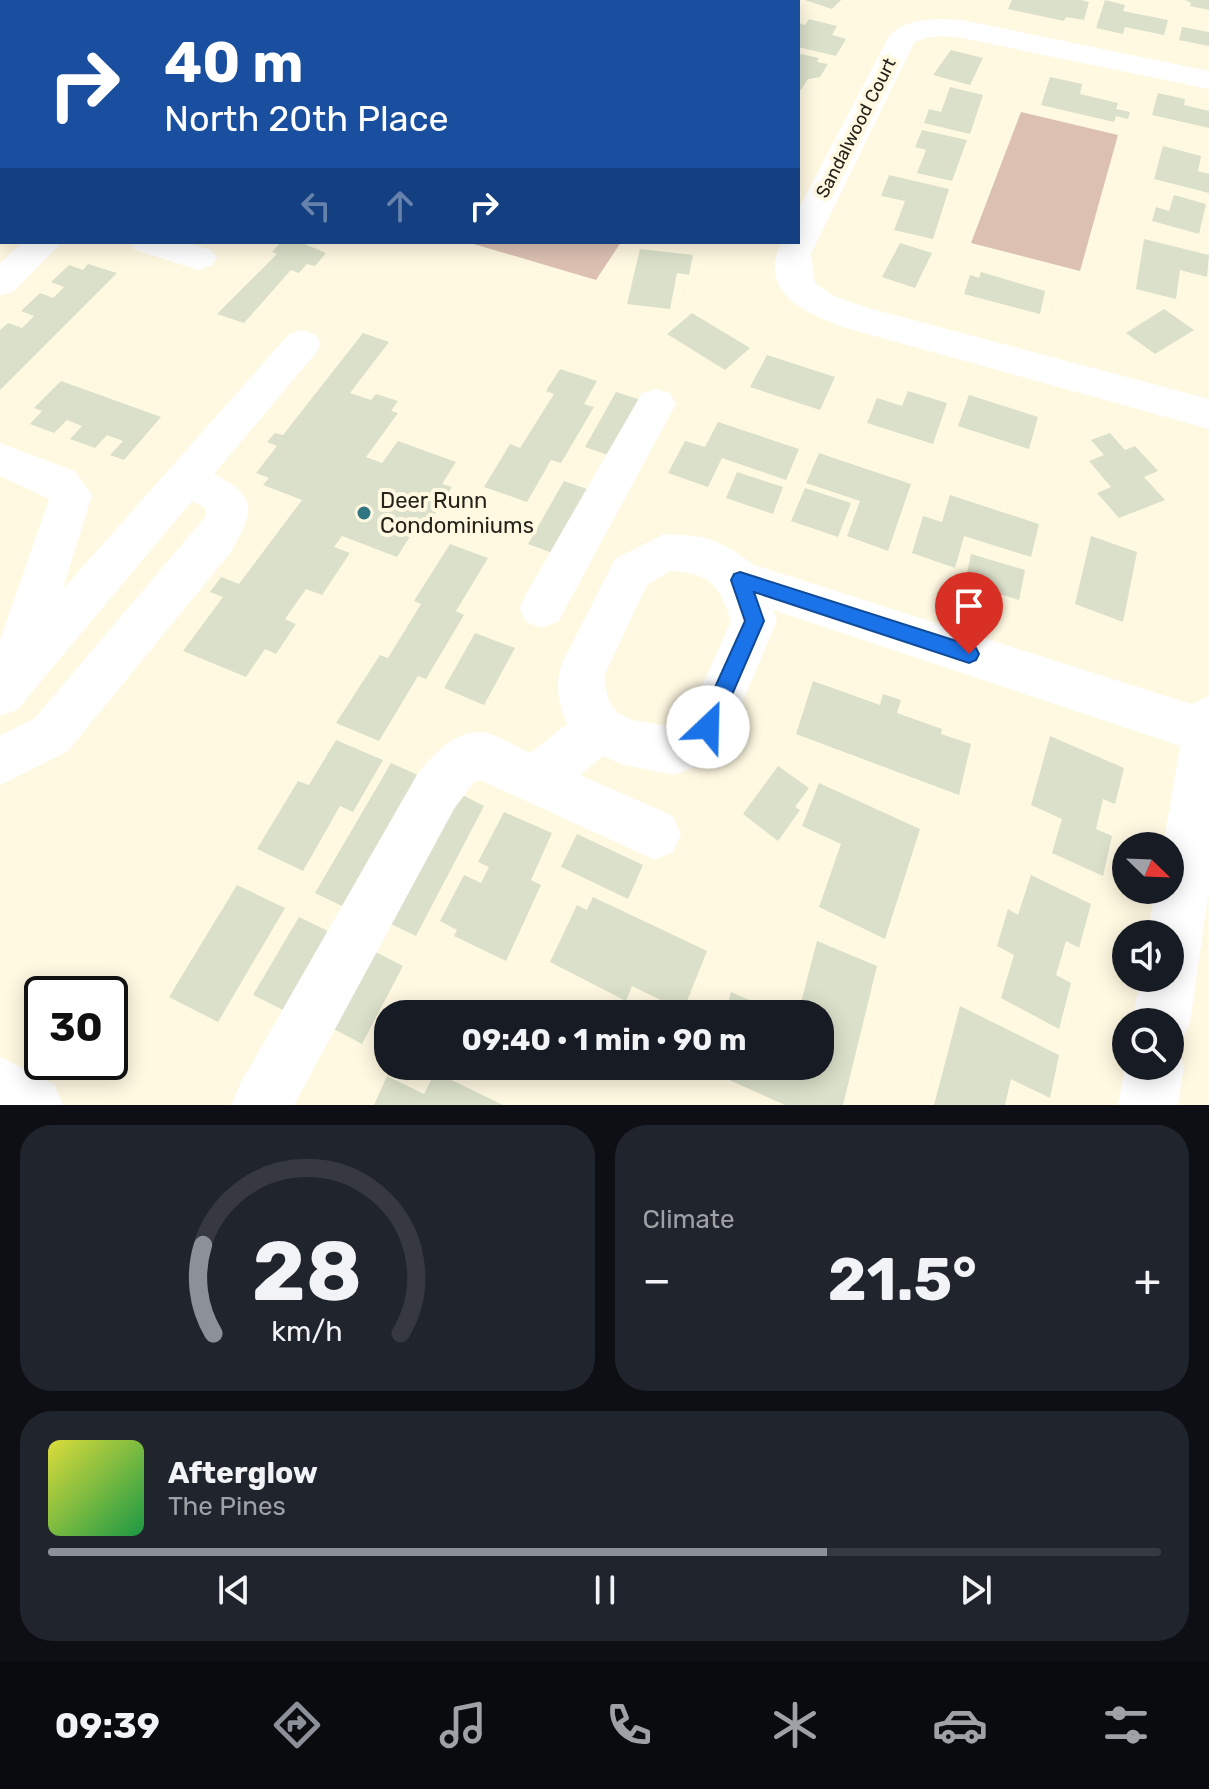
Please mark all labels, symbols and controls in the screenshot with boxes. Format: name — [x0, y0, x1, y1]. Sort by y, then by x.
text: 40 m — [164, 30, 304, 96]
icon: right — [32, 32, 136, 136]
street label: Sandalwood Court — [811, 54, 901, 202]
text: North 20th Place — [164, 97, 449, 140]
icon: left — [294, 184, 338, 228]
icon: ahead — [378, 184, 422, 228]
icon: right — [462, 184, 506, 228]
place label: Deer Runn Condominiums — [380, 487, 534, 539]
marker: Deer Runn Condominiums — [355, 504, 373, 522]
pin — [935, 572, 1003, 654]
icon: arrive — [947, 584, 991, 628]
position arrow — [666, 685, 750, 769]
north arrow — [1112, 832, 1184, 904]
map controls — [1112, 832, 1184, 1080]
button: sound — [1112, 920, 1184, 992]
speed limit sign: 30 — [24, 976, 128, 1080]
button: search — [1112, 1008, 1184, 1080]
text: 09:40 · 1 min · 90 m — [462, 1022, 746, 1058]
text: Climate — [643, 1204, 735, 1235]
text: 28 — [252, 1222, 362, 1321]
text: 21.5° — [828, 1244, 977, 1315]
text: − — [643, 1254, 671, 1306]
text: + — [1134, 1254, 1161, 1306]
text: km/h — [272, 1314, 343, 1348]
text: Afterglow — [168, 1455, 318, 1491]
text: The Pines — [168, 1491, 286, 1522]
icon: previous — [212, 1568, 256, 1612]
icon: pause — [583, 1568, 627, 1612]
icon: next — [954, 1568, 998, 1612]
icon: directions — [269, 1697, 325, 1753]
icon: music — [435, 1697, 491, 1753]
icon: phone — [601, 1697, 657, 1753]
icon: climate — [767, 1697, 823, 1753]
icon: car — [932, 1697, 988, 1753]
icon: filters — [1098, 1697, 1154, 1753]
text: 09:39 — [55, 1704, 160, 1747]

